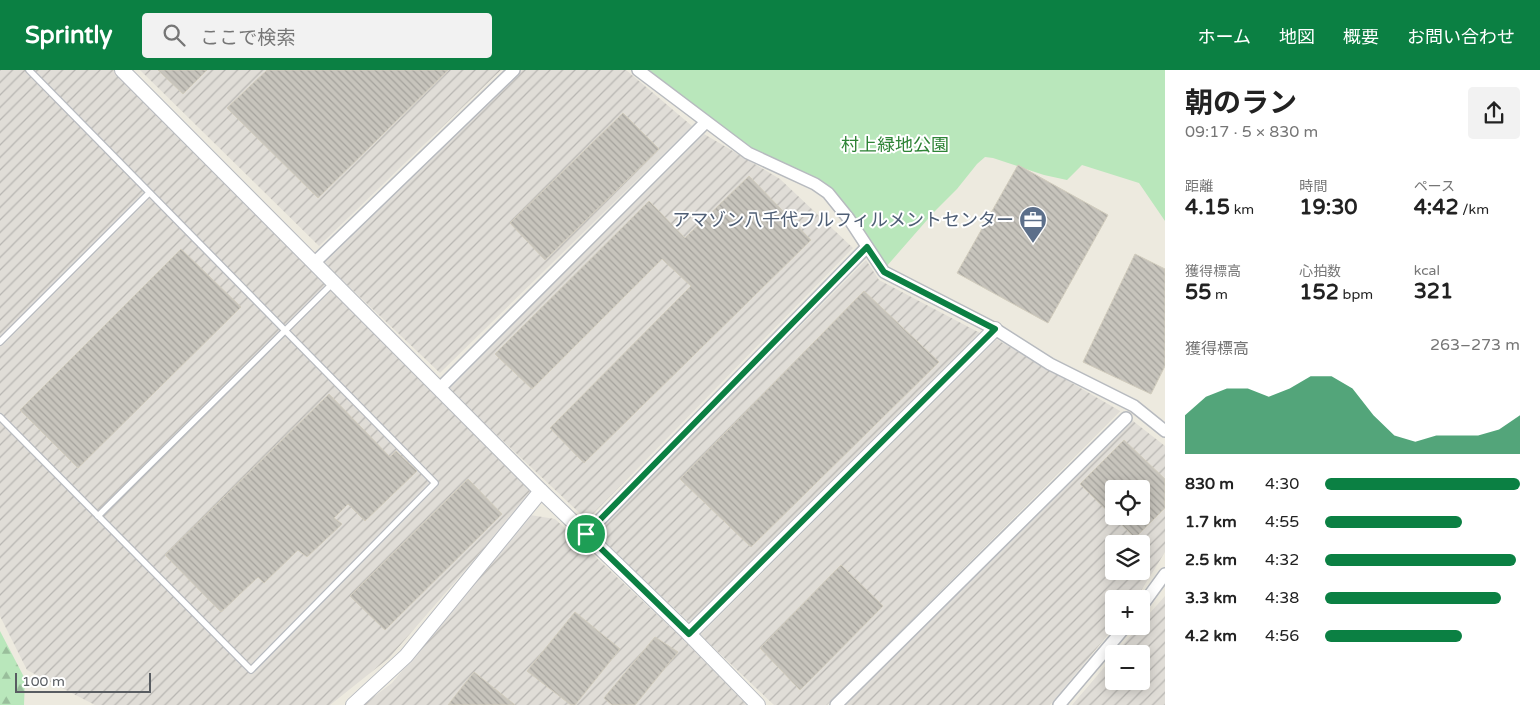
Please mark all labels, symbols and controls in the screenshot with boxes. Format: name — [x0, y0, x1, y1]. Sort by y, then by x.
search box — [142, 13, 492, 58]
text: Sprintly — [25, 21, 112, 50]
icon: search — [160, 21, 188, 49]
text: ホーム — [1198, 26, 1251, 48]
text: 地図 — [1279, 26, 1315, 48]
text: 概要 — [1343, 26, 1379, 48]
text: お問い合わせ — [1407, 26, 1515, 48]
text: ここで検索 — [200, 27, 295, 49]
text: 朝のラン — [1185, 86, 1297, 120]
button: share — [1468, 87, 1520, 139]
text: 09:17 · 5 × 830 m — [1185, 122, 1318, 142]
park label: 村上緑地公園 — [841, 134, 949, 156]
text: 距離 — [1185, 178, 1213, 195]
text: 時間 — [1299, 178, 1327, 195]
text: ペース — [1414, 178, 1455, 195]
text: 4.15 — [1185, 195, 1230, 220]
text: 19:30 — [1299, 195, 1358, 220]
text: 4:42 — [1414, 195, 1459, 220]
text: km — [1230, 201, 1254, 218]
text: /km — [1459, 201, 1489, 218]
office icon: アマゾン八千代フルフィルメントセンター — [1018, 205, 1048, 244]
place label: アマゾン八千代フルフィルメントセンター — [672, 209, 1014, 231]
text: kcal — [1414, 262, 1440, 279]
text: 獲得標高 — [1185, 263, 1241, 280]
text: 心拍数 — [1299, 263, 1341, 280]
text: 321 — [1414, 279, 1453, 304]
text: 55 — [1185, 280, 1211, 305]
text: 152 — [1299, 280, 1339, 305]
text: m — [1211, 286, 1228, 303]
text: bpm — [1339, 286, 1373, 303]
text: 263–273 m — [1430, 335, 1520, 355]
text: 獲得標高 — [1185, 339, 1249, 359]
text: 830 m — [1185, 474, 1234, 494]
text: 4:30 — [1265, 474, 1299, 494]
map controls — [1105, 480, 1150, 690]
button: locate — [1105, 480, 1150, 525]
text: 1.7 km — [1185, 512, 1237, 532]
text: 4:55 — [1265, 512, 1299, 532]
pin — [565, 513, 607, 555]
icon: arrive — [572, 520, 600, 548]
button: layers — [1105, 535, 1150, 580]
text: 2.5 km — [1185, 550, 1237, 570]
text: 4:32 — [1265, 550, 1299, 570]
text: 3.3 km — [1185, 588, 1237, 608]
text: 4:38 — [1265, 588, 1299, 608]
button: + — [1105, 590, 1150, 635]
text: 4.2 km — [1185, 626, 1237, 646]
text: 4:56 — [1265, 626, 1299, 646]
button: − — [1105, 645, 1150, 690]
scale bar — [15, 670, 151, 693]
text: 100 m — [22, 673, 65, 690]

